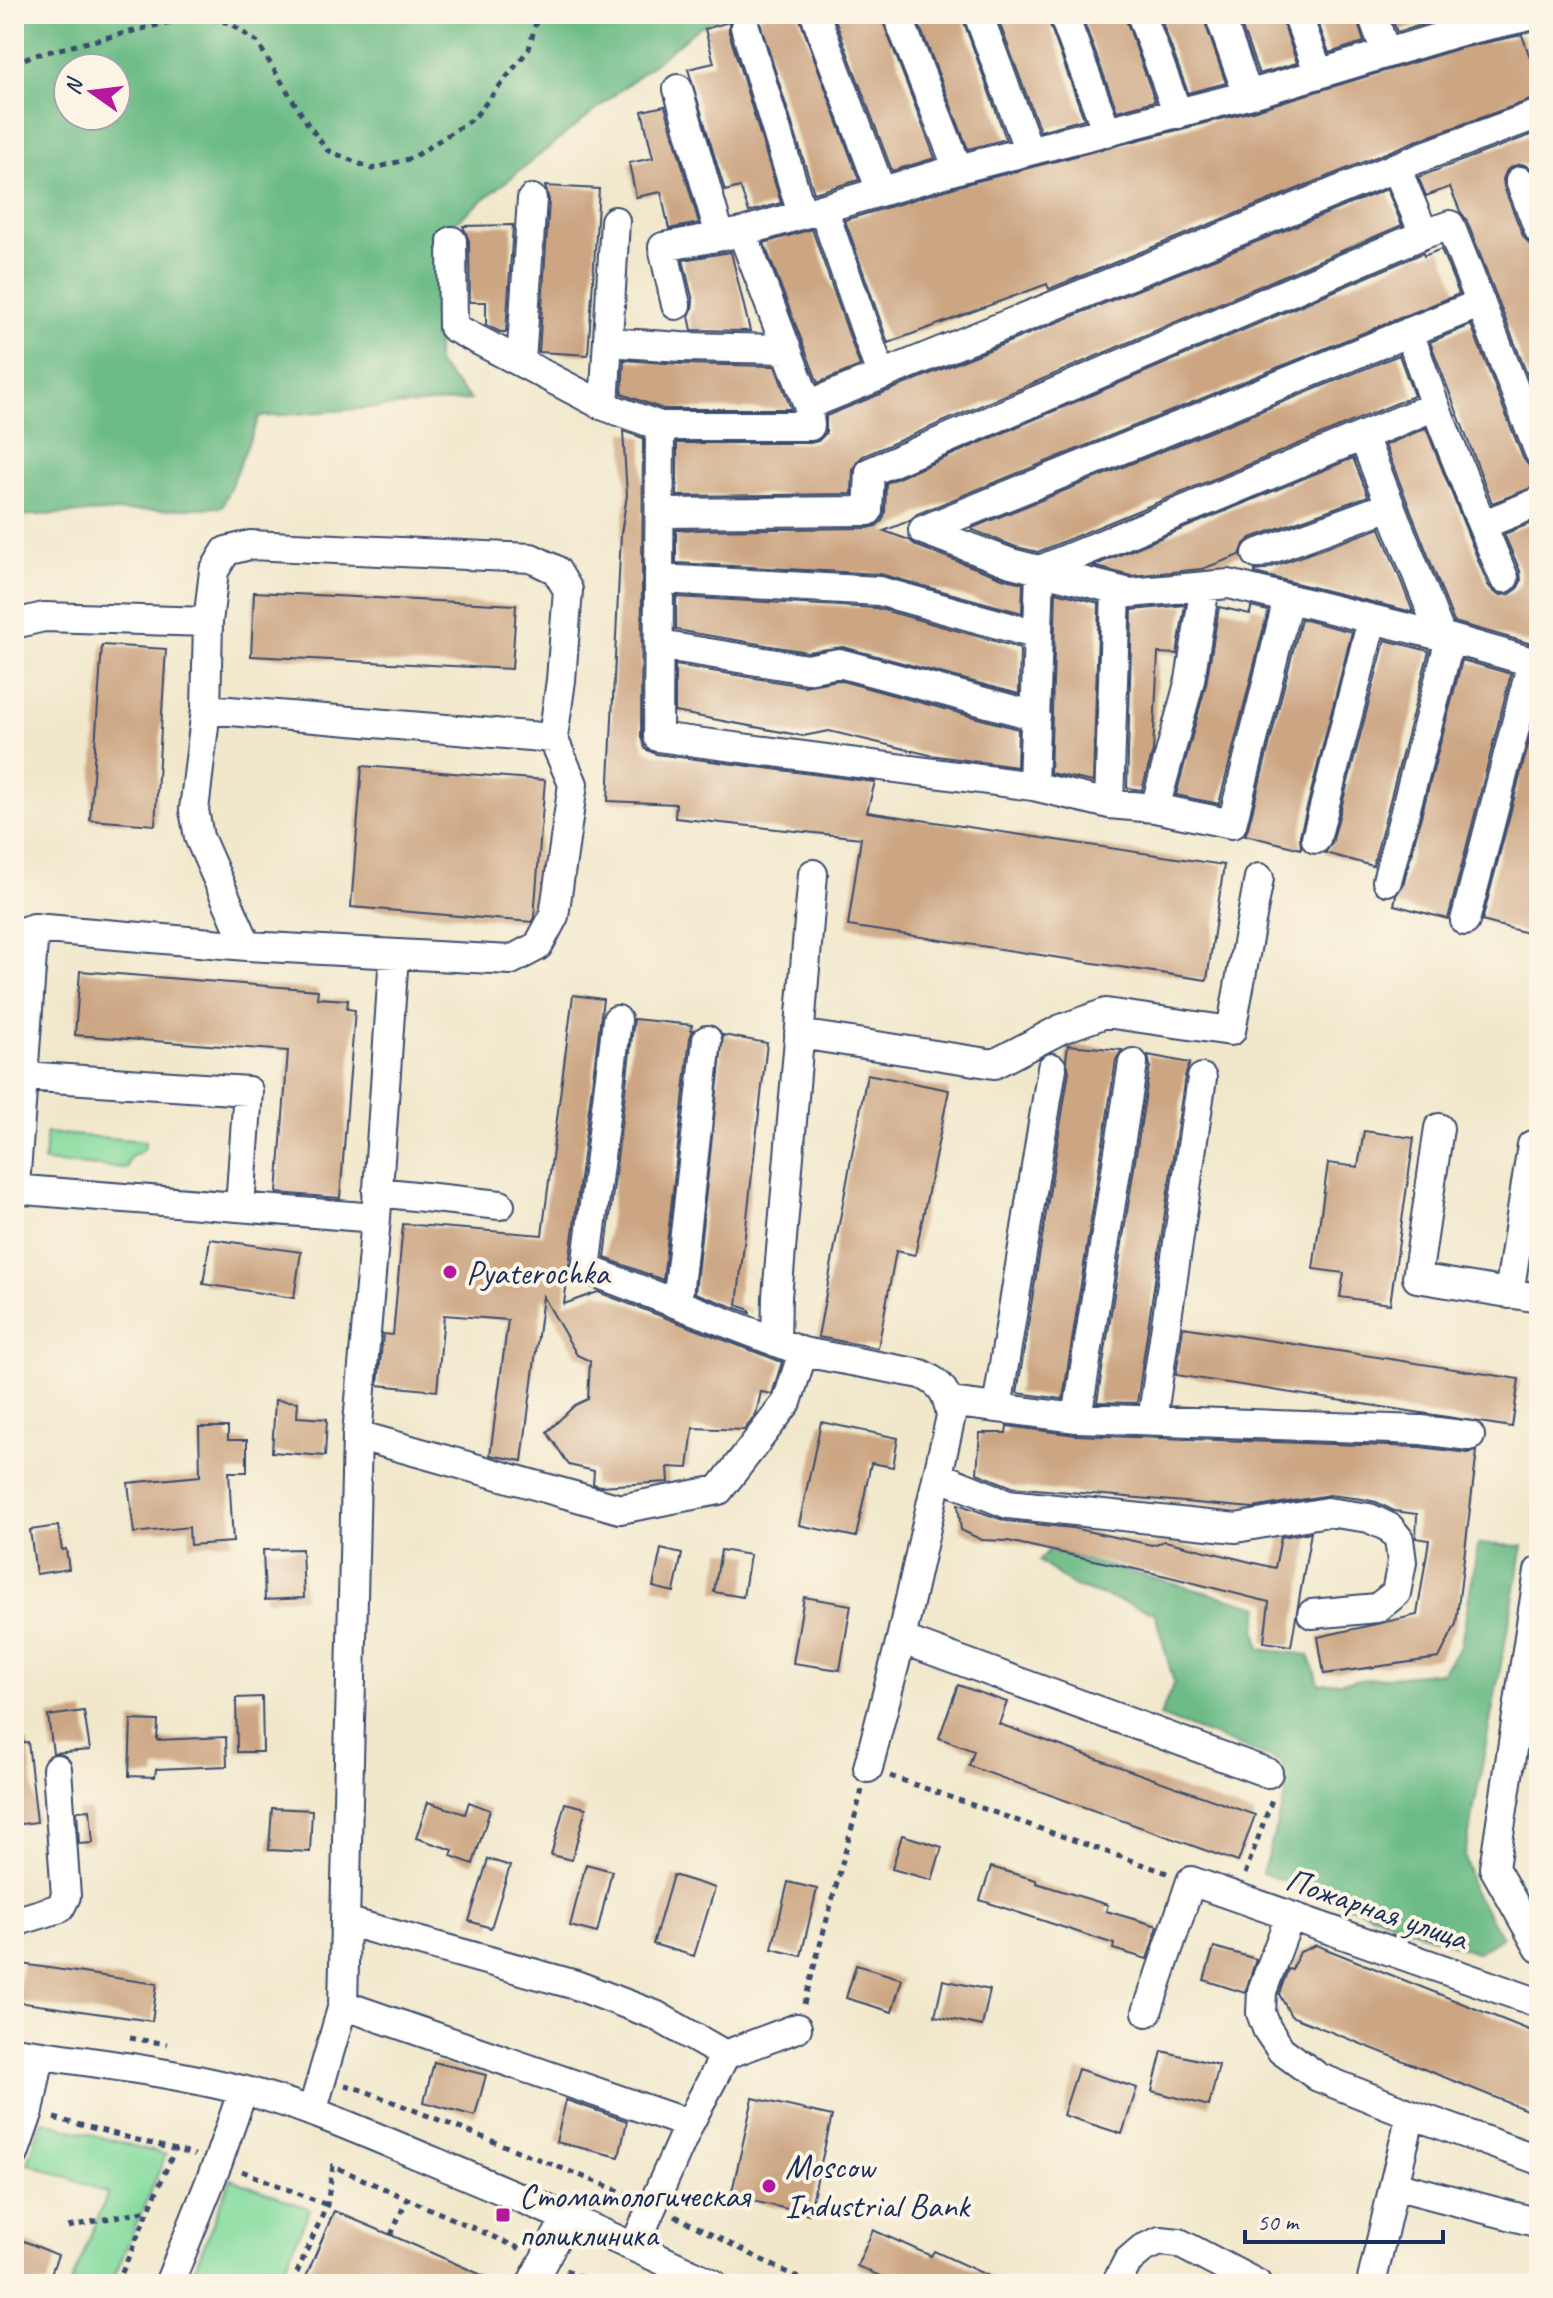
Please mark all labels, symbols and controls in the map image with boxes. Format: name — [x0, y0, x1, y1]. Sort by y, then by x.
north arrow — [52, 52, 132, 132]
text: N — [58, 74, 90, 97]
place label: Pyaterochka — [466, 1251, 611, 1294]
marker: Pyaterochka — [441, 1263, 459, 1281]
street label: Пожарная улица — [1280, 1857, 1475, 1960]
place label: Moscow Industrial Bank — [785, 2145, 972, 2227]
place label: Стоматологическая поликлиника — [519, 2174, 752, 2256]
marker: Moscow Industrial Bank — [760, 2177, 778, 2195]
scale bar — [1245, 2194, 1443, 2244]
marker: Стоматологическая поликлиника — [494, 2206, 512, 2224]
text: 50 m — [1257, 2207, 1300, 2237]

